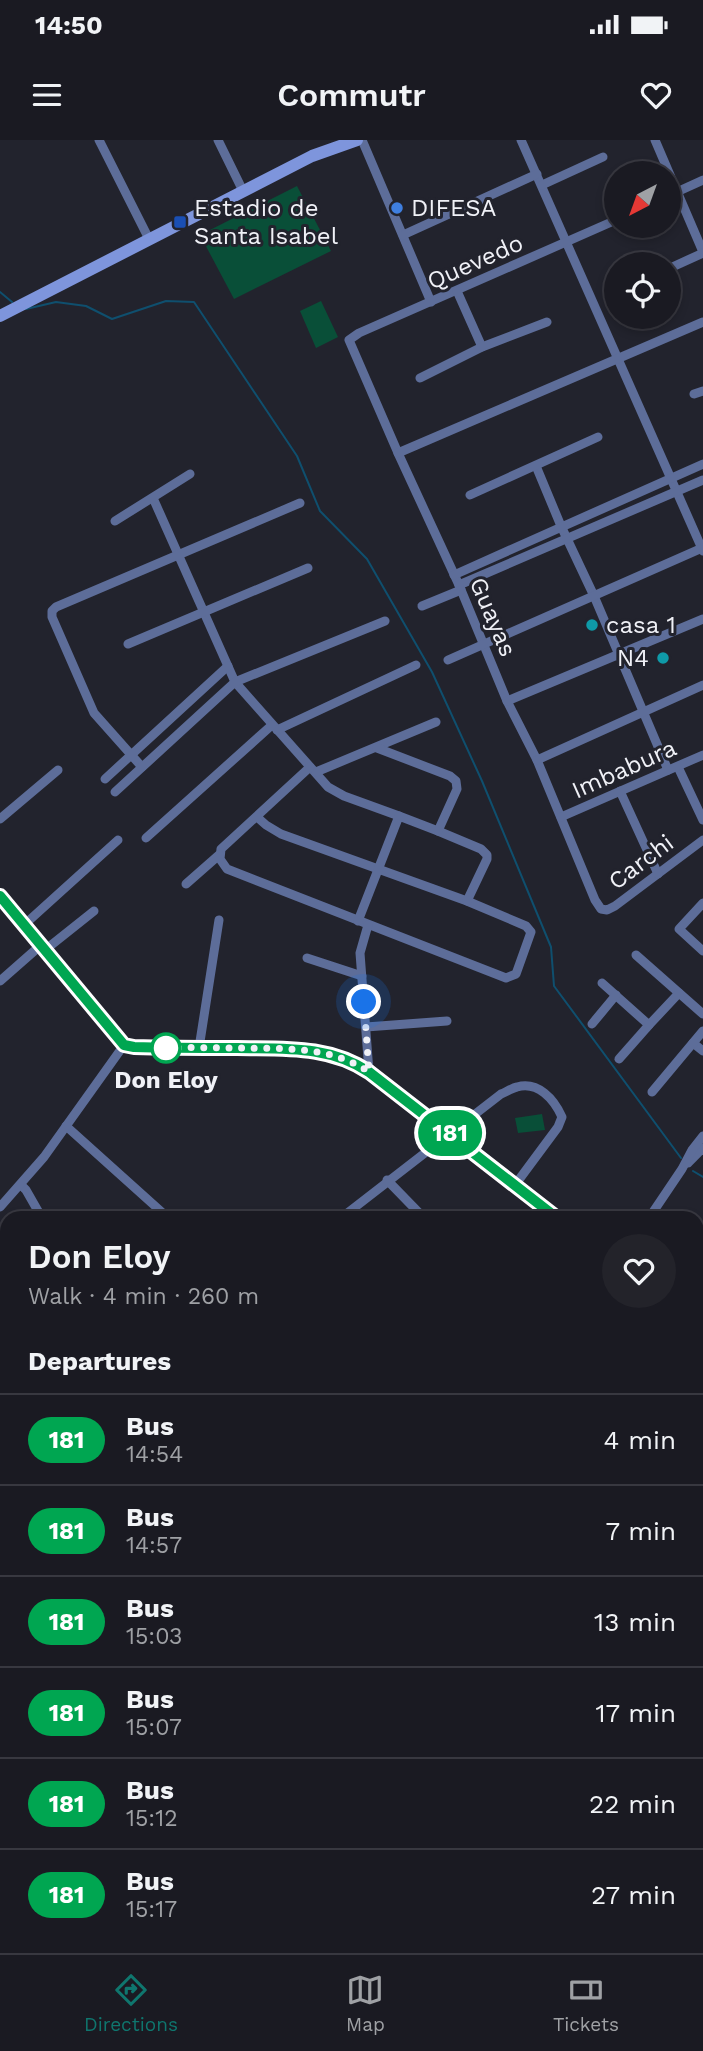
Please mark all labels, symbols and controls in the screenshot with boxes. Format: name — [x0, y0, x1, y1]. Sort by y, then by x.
text: 14:50 — [35, 10, 103, 40]
icon: menu — [28, 76, 66, 114]
text: Commutr — [277, 76, 426, 114]
icon: heart — [637, 76, 675, 114]
north arrow — [604, 161, 681, 238]
map controls — [604, 161, 681, 329]
place label: Estadio de Santa Isabel — [194, 194, 339, 250]
place label: DIFESA — [411, 194, 497, 222]
marker: DIFESA — [389, 200, 405, 216]
marker: Estadio de Santa Isabel — [172, 214, 188, 230]
street label: Quevedo — [423, 228, 527, 296]
button: locate — [604, 252, 681, 329]
street label: Guayas — [464, 573, 522, 661]
place label: casa 1 — [606, 611, 676, 639]
marker: casa 1 — [584, 617, 600, 633]
place label: N4 — [617, 644, 649, 672]
marker: N4 — [655, 650, 671, 666]
street label: Imbabura — [567, 734, 681, 804]
street label: Carchi — [603, 829, 679, 895]
your location — [346, 984, 381, 1019]
marker: Don Eloy — [151, 1033, 181, 1063]
place label: Don Eloy — [114, 1066, 218, 1094]
line badge: 181 — [410, 1110, 490, 1156]
text: 181 — [432, 1119, 468, 1147]
button: heart — [602, 1234, 676, 1308]
text: Don Eloy — [28, 1237, 170, 1276]
text: Walk · 4 min · 260 m — [28, 1283, 259, 1310]
text: Departures — [28, 1346, 171, 1376]
text: Bus — [126, 1411, 174, 1441]
text: 4 min — [603, 1425, 676, 1455]
text: 181 — [49, 1426, 84, 1454]
text: 14:54 — [126, 1441, 183, 1468]
text: Bus — [126, 1502, 174, 1532]
text: 7 min — [606, 1516, 676, 1546]
text: 181 — [49, 1517, 84, 1545]
text: 14:57 — [126, 1532, 182, 1559]
text: Bus — [126, 1593, 174, 1623]
text: 13 min — [594, 1607, 676, 1637]
text: 181 — [49, 1608, 84, 1636]
text: 15:03 — [126, 1623, 182, 1650]
text: Bus — [126, 1684, 174, 1714]
text: 17 min — [595, 1698, 676, 1728]
text: 181 — [49, 1699, 84, 1727]
text: 15:07 — [126, 1714, 182, 1741]
text: Bus — [126, 1775, 174, 1805]
text: 22 min — [589, 1789, 676, 1819]
text: 181 — [49, 1790, 84, 1818]
text: 15:12 — [126, 1805, 178, 1832]
text: Bus — [126, 1866, 174, 1896]
text: 27 min — [591, 1880, 676, 1910]
text: 181 — [49, 1881, 84, 1909]
text: 15:17 — [126, 1896, 177, 1923]
tab: Directions — [84, 1971, 178, 2036]
tab: Map — [346, 1971, 385, 2036]
tab: Tickets — [553, 1971, 619, 2036]

